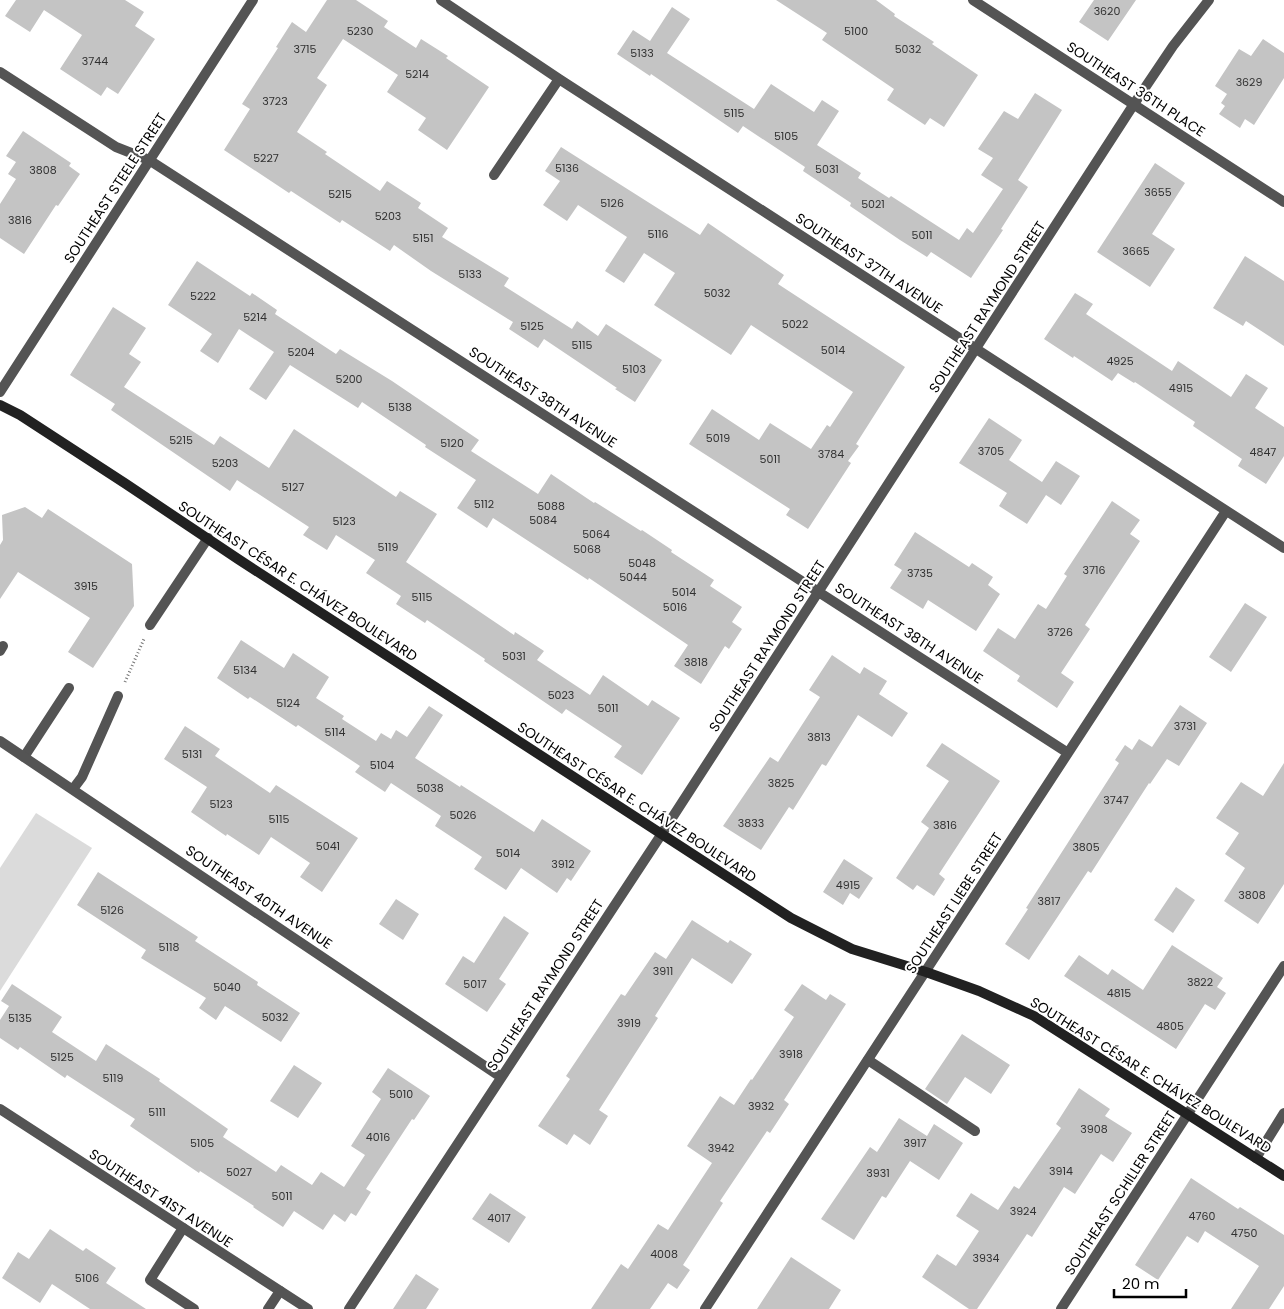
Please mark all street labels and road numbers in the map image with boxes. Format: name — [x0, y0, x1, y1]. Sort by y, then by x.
street label: SOUTHEAST 36TH PLACE — [1063, 37, 1209, 141]
street label: SOUTHEAST STEELE STREET — [59, 109, 171, 267]
street label: SOUTHEAST 37TH AVENUE — [792, 208, 946, 318]
street label: SOUTHEAST RAYMOND STREET — [924, 217, 1050, 397]
street label: SOUTHEAST 38TH AVENUE — [465, 342, 621, 452]
street label: SOUTHEAST CÉSAR E. CHÁVEZ BOULEVARD — [175, 496, 421, 666]
street label: SOUTHEAST RAYMOND STREET — [704, 556, 830, 736]
street label: SOUTHEAST 38TH AVENUE — [831, 578, 987, 688]
street label: SOUTHEAST CÉSAR E. CHÁVEZ BOULEVARD — [514, 717, 760, 887]
street label: SOUTHEAST LIEBE STREET — [901, 828, 1007, 977]
street label: SOUTHEAST 40TH AVENUE — [182, 840, 336, 954]
street label: SOUTHEAST RAYMOND STREET — [482, 895, 608, 1075]
street label: SOUTHEAST CÉSAR E. CHÁVEZ BOULEVARD — [1026, 992, 1276, 1158]
street label: SOUTHEAST SCHILLER STREET — [1059, 1107, 1181, 1279]
street label: SOUTHEAST 41ST AVENUE — [85, 1144, 237, 1252]

